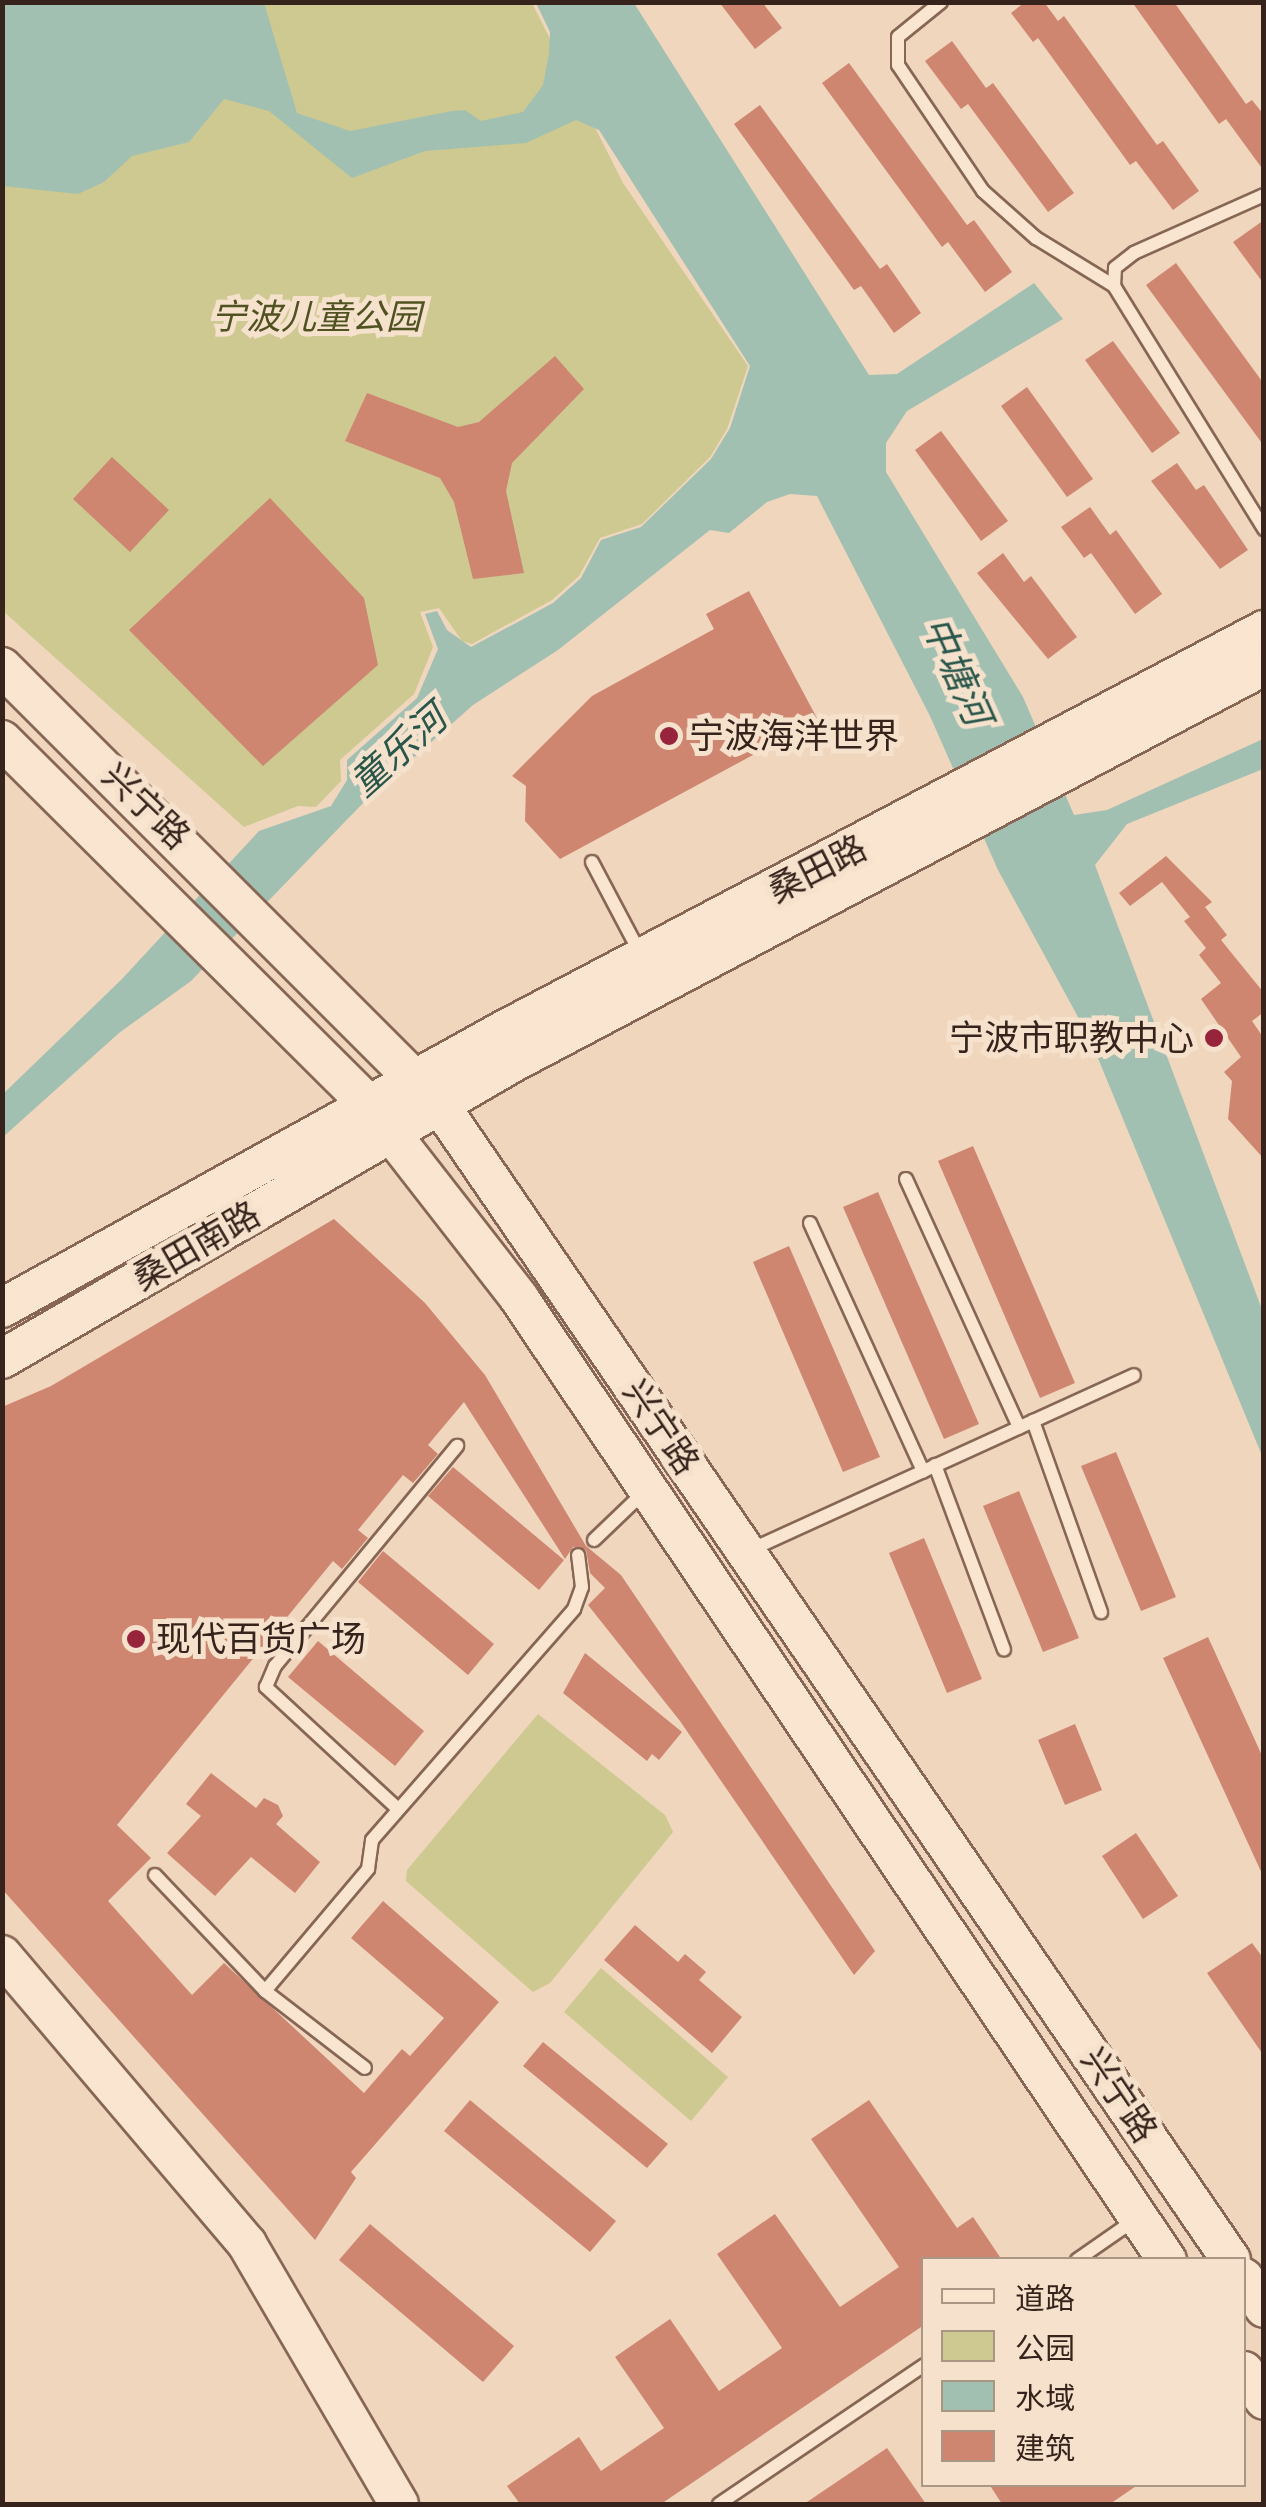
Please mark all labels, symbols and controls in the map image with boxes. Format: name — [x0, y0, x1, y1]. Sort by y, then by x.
park label: 宁波儿童公园 — [211, 296, 421, 338]
water label: 中塘河 — [912, 610, 1000, 732]
water label: 童乐河 — [341, 696, 457, 806]
place label: 宁波海洋世界 — [689, 715, 899, 757]
marker: 宁波海洋世界 — [658, 725, 680, 747]
street label: 兴宁路 — [94, 754, 198, 858]
street label: 桑田路 — [761, 826, 873, 912]
place label: 宁波市职教中心 — [949, 1017, 1194, 1059]
marker: 宁波市职教中心 — [1203, 1027, 1225, 1049]
street label: 桑田南路 — [125, 1193, 267, 1299]
street label: 兴宁路 — [614, 1372, 708, 1482]
place label: 现代百货广场 — [156, 1618, 366, 1660]
marker: 现代百货广场 — [125, 1628, 147, 1650]
street label: 兴宁路 — [1072, 2040, 1166, 2150]
legend — [921, 2257, 1246, 2487]
text: 道路 — [1015, 2281, 1075, 2317]
text: 公园 — [1015, 2331, 1075, 2367]
text: 水域 — [1015, 2381, 1075, 2417]
text: 建筑 — [1015, 2431, 1075, 2467]

